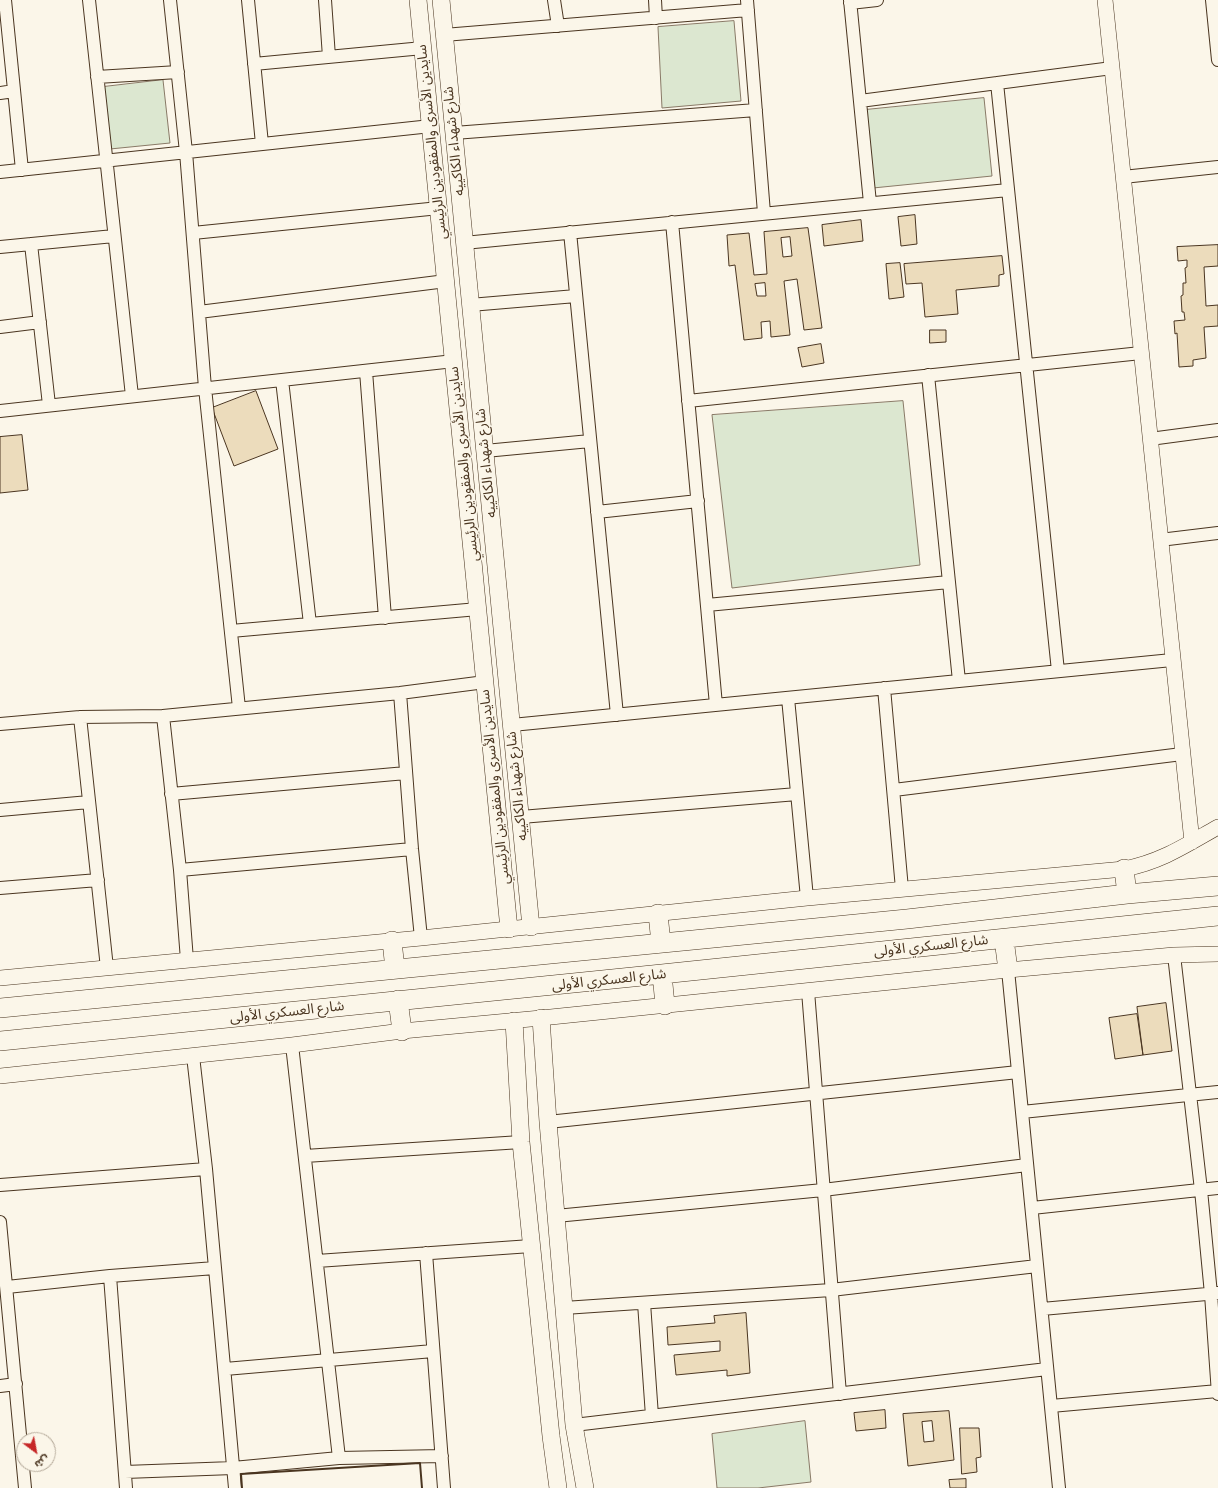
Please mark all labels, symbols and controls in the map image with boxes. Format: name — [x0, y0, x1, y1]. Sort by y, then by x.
street label: سايدين الأسرى والمفقودين الرئيسي — [413, 44, 451, 240]
street label: شارع شهداء الكاكييه — [440, 86, 468, 196]
street label: سايدين الأسرى والمفقودين الرئيسي — [445, 366, 483, 562]
street label: شارع شهداء الكاكييه — [472, 408, 500, 518]
street label: سايدين الأسرى والمفقودين الرئيسي — [476, 689, 514, 885]
street label: شارع شهداء الكاكييه — [503, 731, 531, 841]
street label: شارع العسكري الأولى — [873, 932, 989, 960]
street label: شارع العسكري الأولى — [551, 966, 667, 994]
street label: شارع العسكري الأولى — [229, 998, 345, 1026]
north arrow — [16, 1432, 56, 1472]
text: ش — [32, 1452, 52, 1471]

